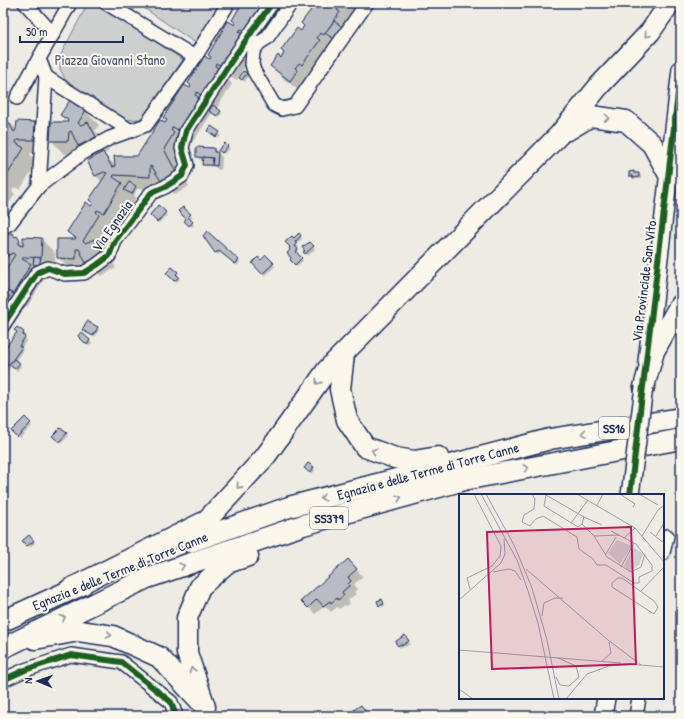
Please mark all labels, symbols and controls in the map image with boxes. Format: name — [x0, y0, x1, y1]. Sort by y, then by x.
scale bar — [20, 18, 123, 44]
text: 50 m — [26, 23, 47, 40]
one-way arrow — [645, 30, 652, 38]
park label: Piazza Giovanni Stano — [55, 50, 166, 69]
one-way arrow — [604, 113, 610, 122]
street label: Via Egnazia — [87, 196, 137, 256]
street label: Via Provinciale San Vito — [627, 219, 660, 343]
one-way arrow — [316, 378, 323, 385]
road number: SS16 — [599, 417, 629, 439]
one-way arrow — [581, 428, 587, 437]
street label: Egnazia e delle Terme di Torre Canne — [335, 437, 522, 505]
one-way arrow — [371, 447, 378, 455]
one-way arrow — [523, 464, 529, 473]
one-way arrow — [237, 481, 244, 488]
one-way arrow — [319, 493, 326, 502]
one-way arrow — [396, 494, 403, 503]
inset map — [459, 494, 664, 699]
road number: SS379 — [310, 507, 348, 529]
street label: Egnazia e delle Terme di Torre Canne — [29, 526, 211, 615]
one-way arrow — [178, 562, 185, 570]
one-way arrow — [59, 615, 66, 623]
one-way arrow — [105, 631, 112, 639]
north arrow — [18, 661, 58, 701]
one-way arrow — [189, 667, 197, 674]
text: N — [21, 677, 35, 684]

